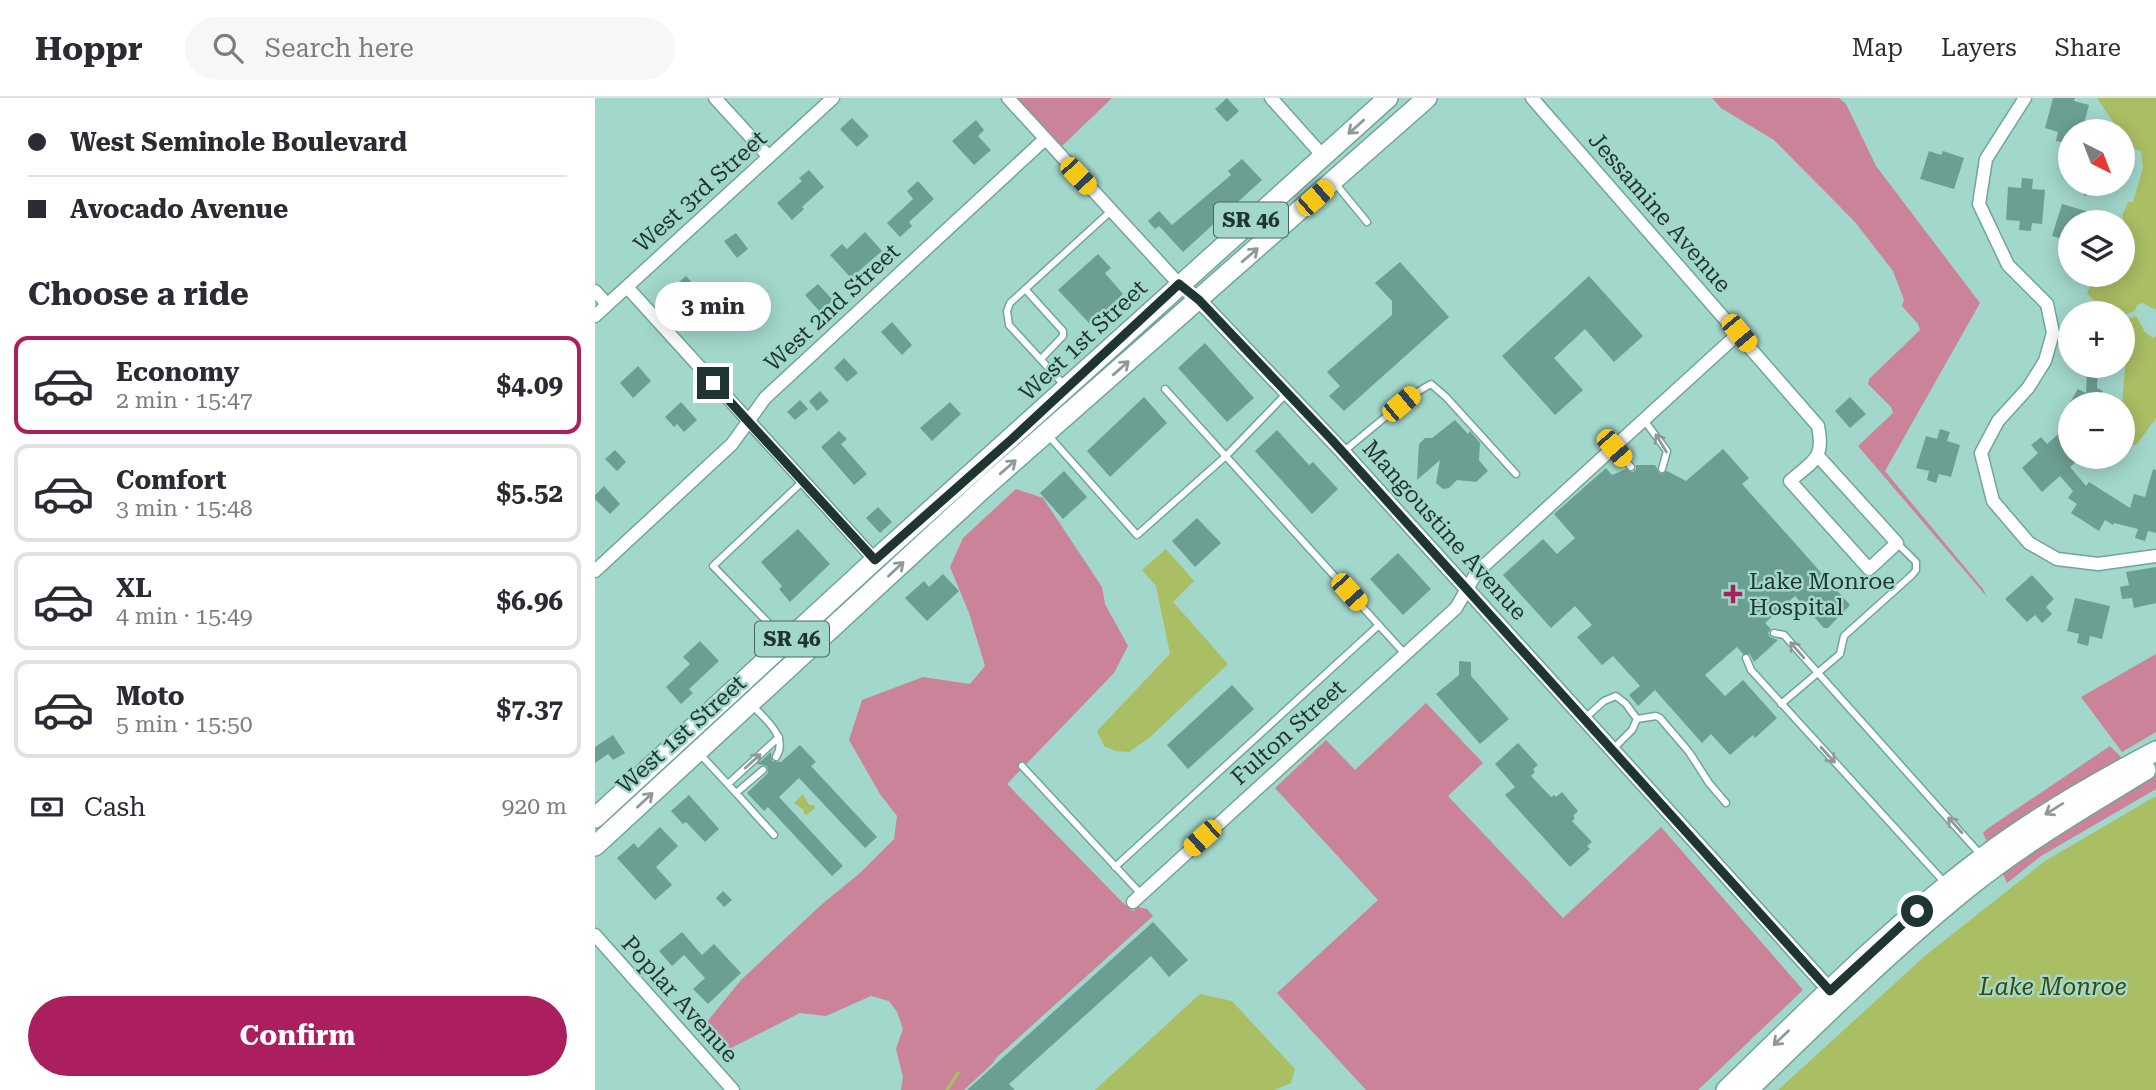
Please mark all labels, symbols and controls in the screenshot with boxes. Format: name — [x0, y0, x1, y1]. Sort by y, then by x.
search box — [185, 17, 675, 80]
text: Hoppr — [35, 29, 143, 68]
icon: search — [209, 29, 247, 67]
text: Search here — [265, 33, 414, 63]
text: Map — [1852, 34, 1903, 62]
text: Layers — [1941, 34, 2017, 62]
text: Share — [2055, 34, 2121, 62]
one-way arrow — [1347, 119, 1365, 135]
north arrow — [2058, 119, 2135, 196]
map controls — [2058, 119, 2135, 469]
street label: West 3rd Street — [629, 125, 772, 258]
text: West Seminole Boulevard — [70, 127, 407, 157]
street label: Jessamine Avenue — [1583, 127, 1737, 298]
car — [1056, 153, 1101, 199]
car — [1293, 176, 1338, 220]
text: Avocado Avenue — [70, 194, 288, 224]
road number: SR 46 — [1214, 202, 1288, 238]
button: layers — [2058, 210, 2135, 287]
street label: West 2nd Street — [759, 238, 906, 377]
one-way arrow — [1241, 247, 1259, 263]
street label: West 1st Street — [1014, 274, 1153, 406]
text: Choose a ride — [28, 275, 249, 313]
callout: 3 min — [655, 282, 771, 330]
text: 3 min — [681, 293, 745, 320]
button: + — [2058, 301, 2135, 378]
car — [1718, 310, 1761, 356]
icon: car — [32, 354, 95, 417]
text: Economy — [116, 357, 239, 387]
one-way arrow — [1112, 360, 1130, 376]
route end — [697, 367, 729, 399]
text: $4.09 — [497, 370, 563, 400]
car — [1379, 382, 1424, 426]
text: 2 min · 15:47 — [116, 387, 253, 414]
button: − — [2058, 392, 2135, 469]
car — [1593, 425, 1636, 471]
one-way arrow — [1653, 434, 1668, 453]
street label: Mangoustine Avenue — [1357, 435, 1532, 626]
one-way arrow — [999, 459, 1017, 475]
icon: car — [32, 462, 95, 525]
text: Comfort — [116, 465, 226, 495]
text: $5.52 — [497, 478, 563, 508]
text: 3 min · 15:48 — [116, 495, 253, 522]
one-way arrow — [887, 561, 904, 578]
place label: Lake Monroe Hospital — [1749, 568, 1895, 621]
car — [1328, 569, 1371, 615]
icon: car — [32, 570, 95, 633]
text: XL — [116, 573, 152, 603]
marker: Lake Monroe Hospital — [1723, 584, 1743, 604]
text: $6.96 — [497, 586, 563, 616]
text: 4 min · 15:49 — [116, 603, 253, 630]
road number: SR 46 — [755, 622, 829, 656]
one-way arrow — [1789, 641, 1805, 659]
street label: West 1st Street — [611, 669, 752, 799]
street label: Fulton Street — [1226, 674, 1351, 791]
icon: car — [32, 678, 95, 741]
text: Moto — [116, 681, 185, 711]
text: $7.37 — [497, 694, 563, 724]
text: 5 min · 15:50 — [116, 711, 253, 738]
one-way arrow — [1819, 746, 1836, 763]
one-way arrow — [744, 753, 762, 769]
icon: cash — [28, 788, 66, 826]
text: Cash — [84, 792, 146, 822]
one-way arrow — [636, 792, 654, 808]
text: 920 m — [502, 793, 567, 820]
one-way arrow — [2045, 803, 2065, 817]
car — [1180, 816, 1225, 860]
one-way arrow — [1947, 817, 1963, 835]
route start — [1901, 895, 1933, 927]
street label: Poplar Avenue — [616, 931, 743, 1068]
water label: Lake Monroe — [1978, 973, 2127, 1001]
button: Confirm — [28, 996, 567, 1076]
one-way arrow — [1772, 1030, 1789, 1047]

